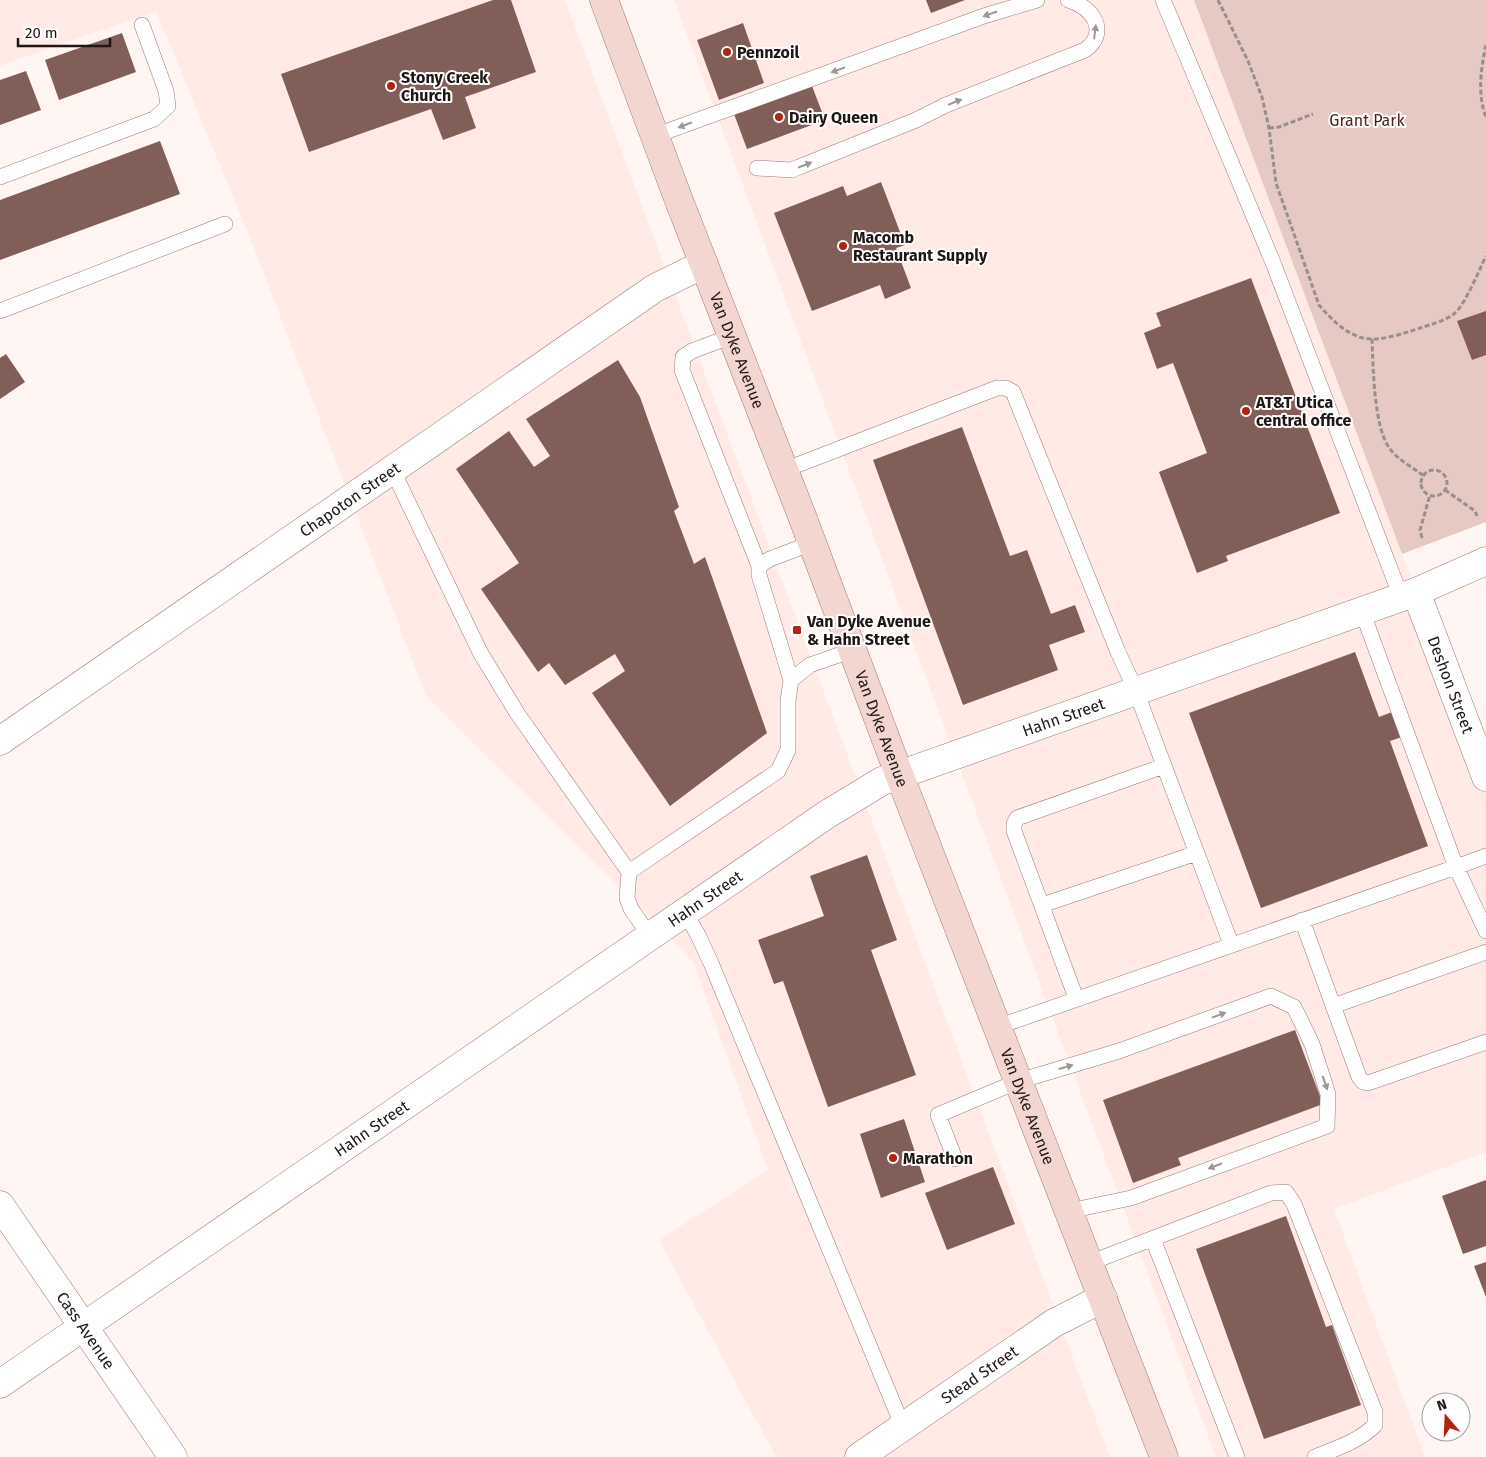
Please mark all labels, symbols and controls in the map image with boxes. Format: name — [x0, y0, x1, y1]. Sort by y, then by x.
one-way arrow — [982, 10, 997, 18]
scale bar — [18, 15, 110, 47]
one-way arrow — [1091, 23, 1099, 39]
text: 20 m — [25, 24, 58, 42]
place label: Pennzoil — [737, 43, 799, 62]
marker: Pennzoil — [721, 46, 733, 58]
one-way arrow — [830, 67, 845, 74]
place label: Stony Creek Church — [401, 68, 488, 105]
marker: Stony Creek Church — [385, 80, 397, 92]
one-way arrow — [947, 98, 962, 105]
place label: Dairy Queen — [789, 108, 878, 127]
marker: Dairy Queen — [773, 111, 785, 123]
park label: Grant Park — [1329, 111, 1405, 130]
one-way arrow — [677, 121, 692, 129]
one-way arrow — [798, 161, 813, 169]
place label: Macomb Restaurant Supply — [853, 228, 988, 265]
marker: Macomb Restaurant Supply — [837, 240, 849, 252]
street label: Van Dyke Avenue — [706, 290, 769, 411]
place label: AT&T Utica central office — [1255, 393, 1352, 430]
marker: AT&T Utica central office — [1240, 405, 1252, 417]
street label: Chapoton Street — [296, 458, 404, 541]
place label: Van Dyke Avenue & Hahn Street — [806, 612, 931, 649]
marker: Van Dyke Avenue & Hahn Street — [791, 624, 803, 636]
street label: Deshon Street — [1424, 633, 1478, 736]
street label: Van Dyke Avenue — [851, 668, 913, 790]
street label: Hahn Street — [1020, 693, 1107, 740]
street label: Hahn Street — [664, 866, 746, 931]
one-way arrow — [1212, 1011, 1227, 1019]
street label: Van Dyke Avenue — [997, 1046, 1059, 1167]
one-way arrow — [1058, 1063, 1073, 1071]
one-way arrow — [1321, 1075, 1329, 1090]
street label: Hahn Street — [331, 1096, 412, 1160]
place label: Marathon — [903, 1149, 973, 1168]
marker: Marathon — [887, 1152, 899, 1164]
one-way arrow — [1207, 1162, 1222, 1170]
street label: Cass Avenue — [53, 1288, 119, 1373]
street label: Stead Street — [937, 1341, 1022, 1407]
north arrow — [1421, 1392, 1471, 1442]
text: N — [1435, 1396, 1449, 1415]

